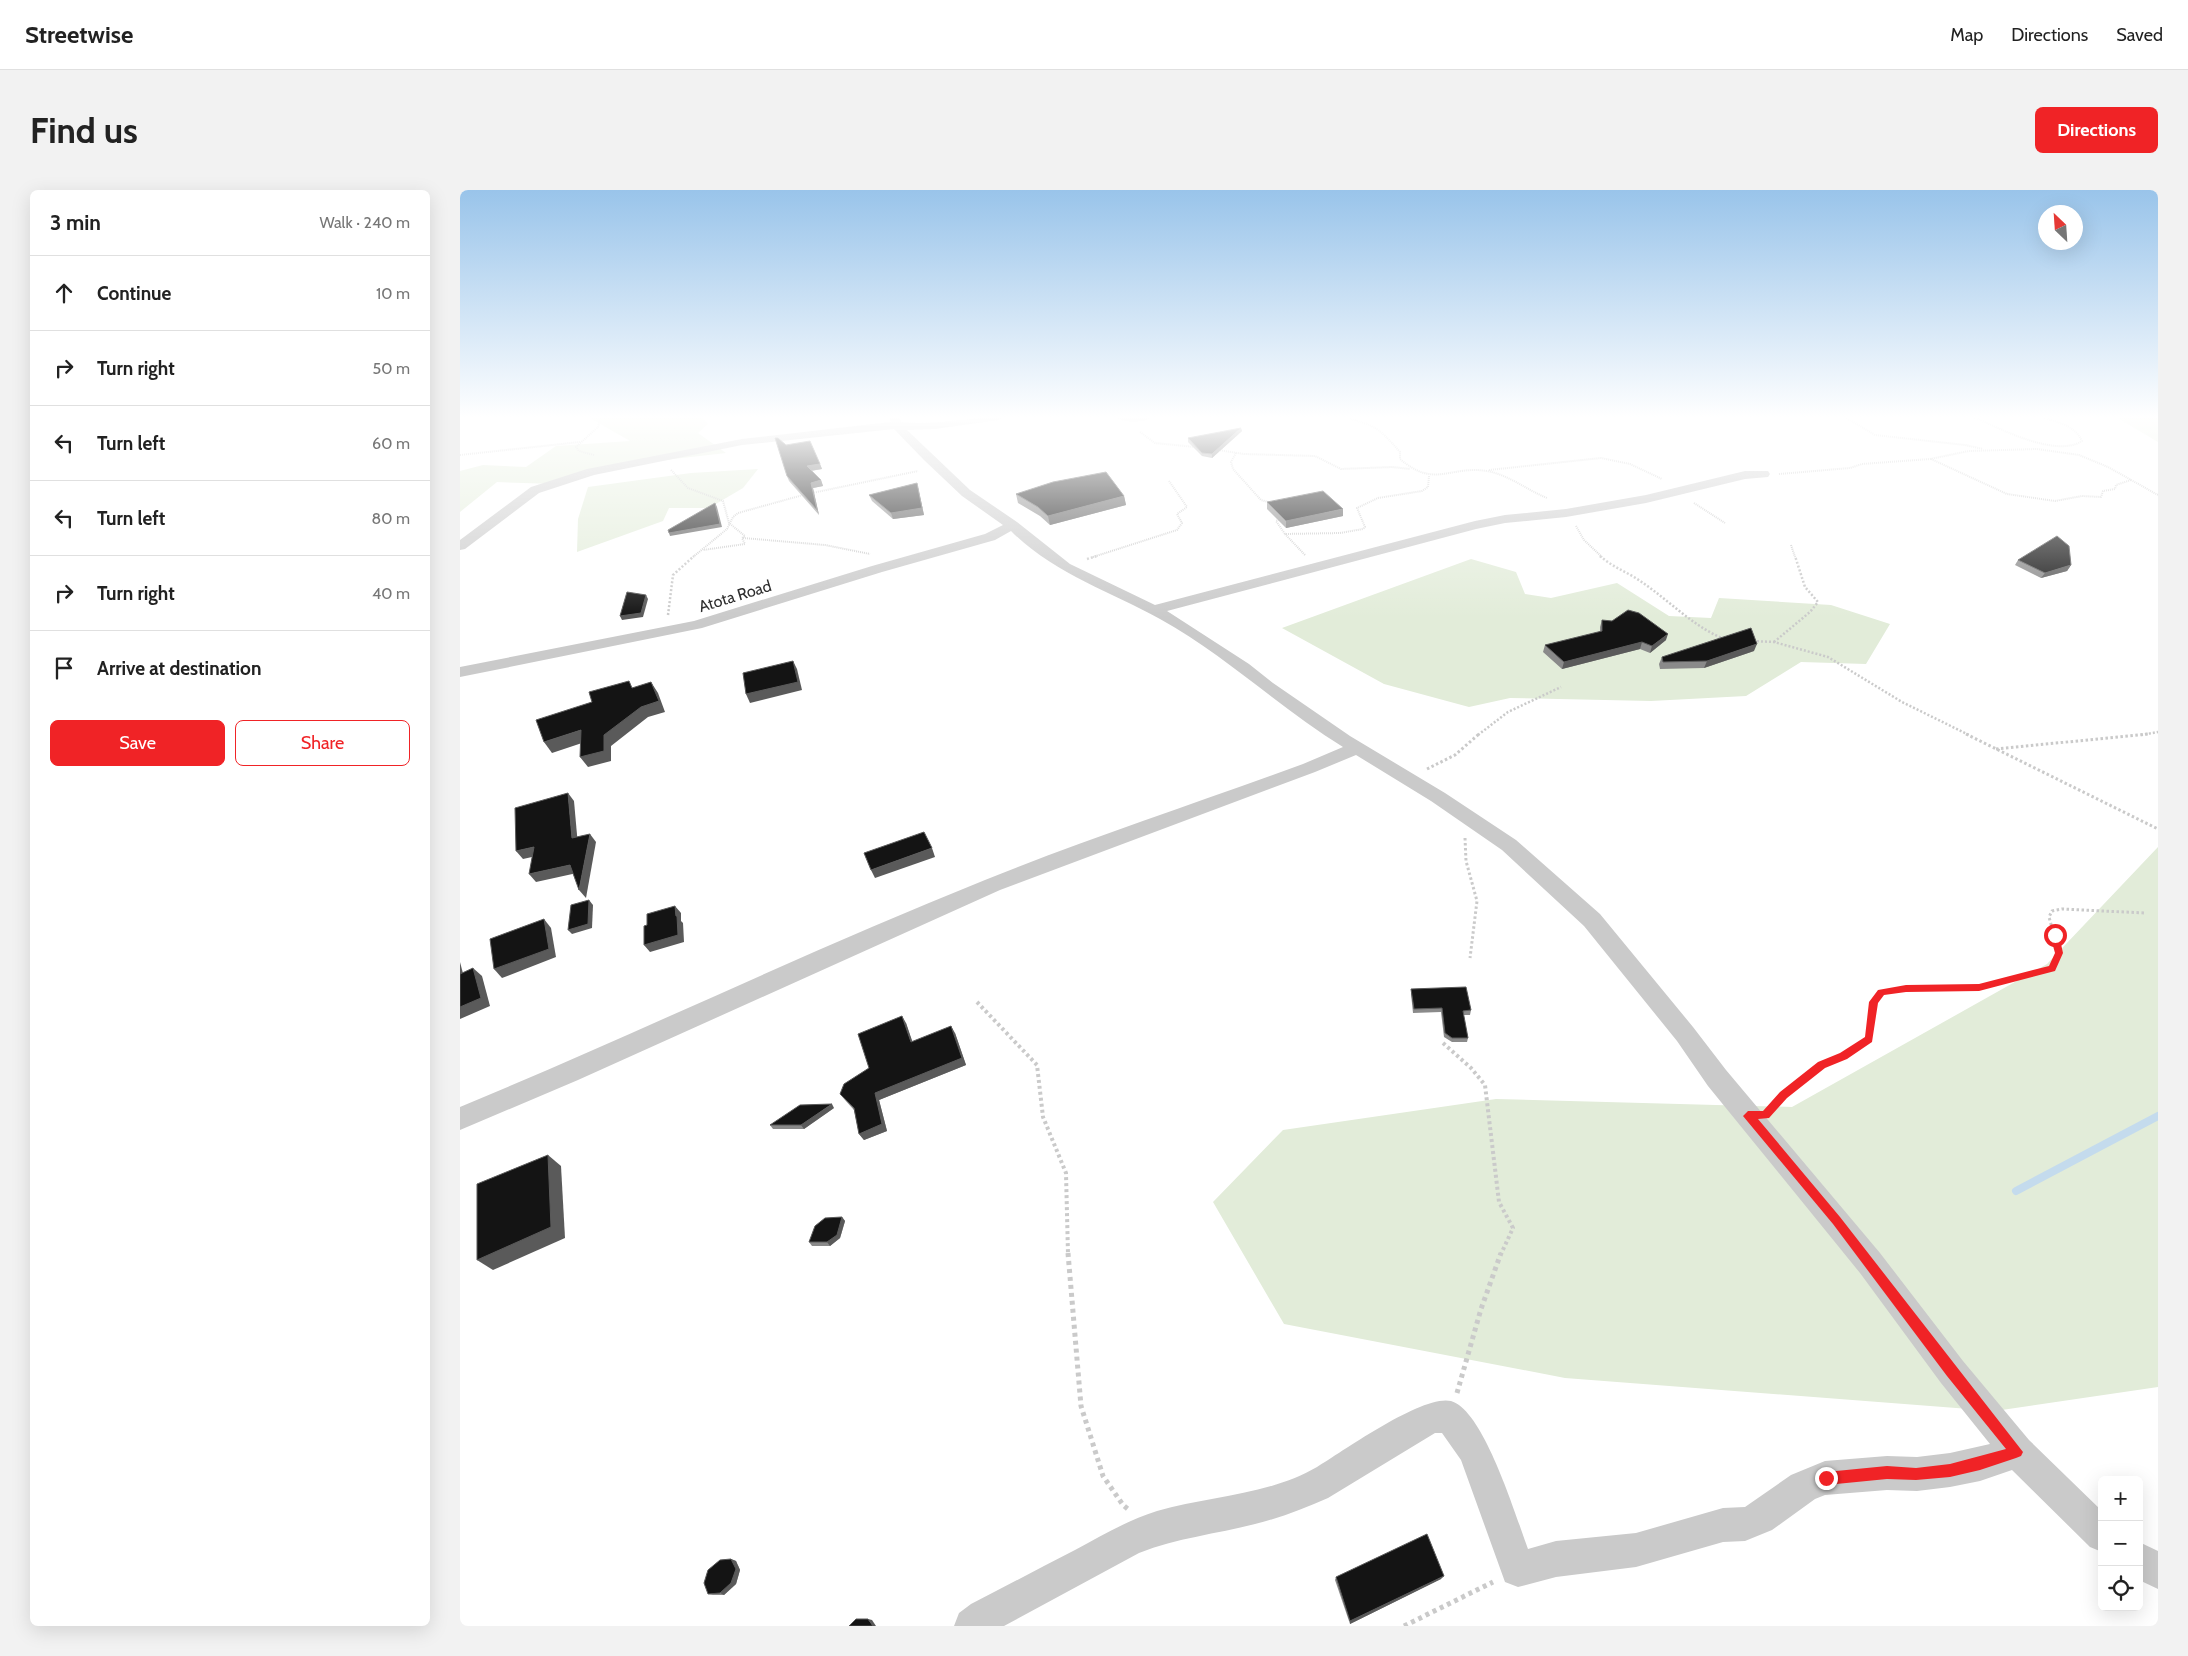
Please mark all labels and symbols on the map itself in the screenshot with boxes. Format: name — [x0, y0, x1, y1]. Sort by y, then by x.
north arrow — [2038, 205, 2083, 250]
street label: Atota Road — [696, 576, 774, 616]
route start — [2044, 924, 2067, 947]
route end — [1815, 1467, 1838, 1490]

